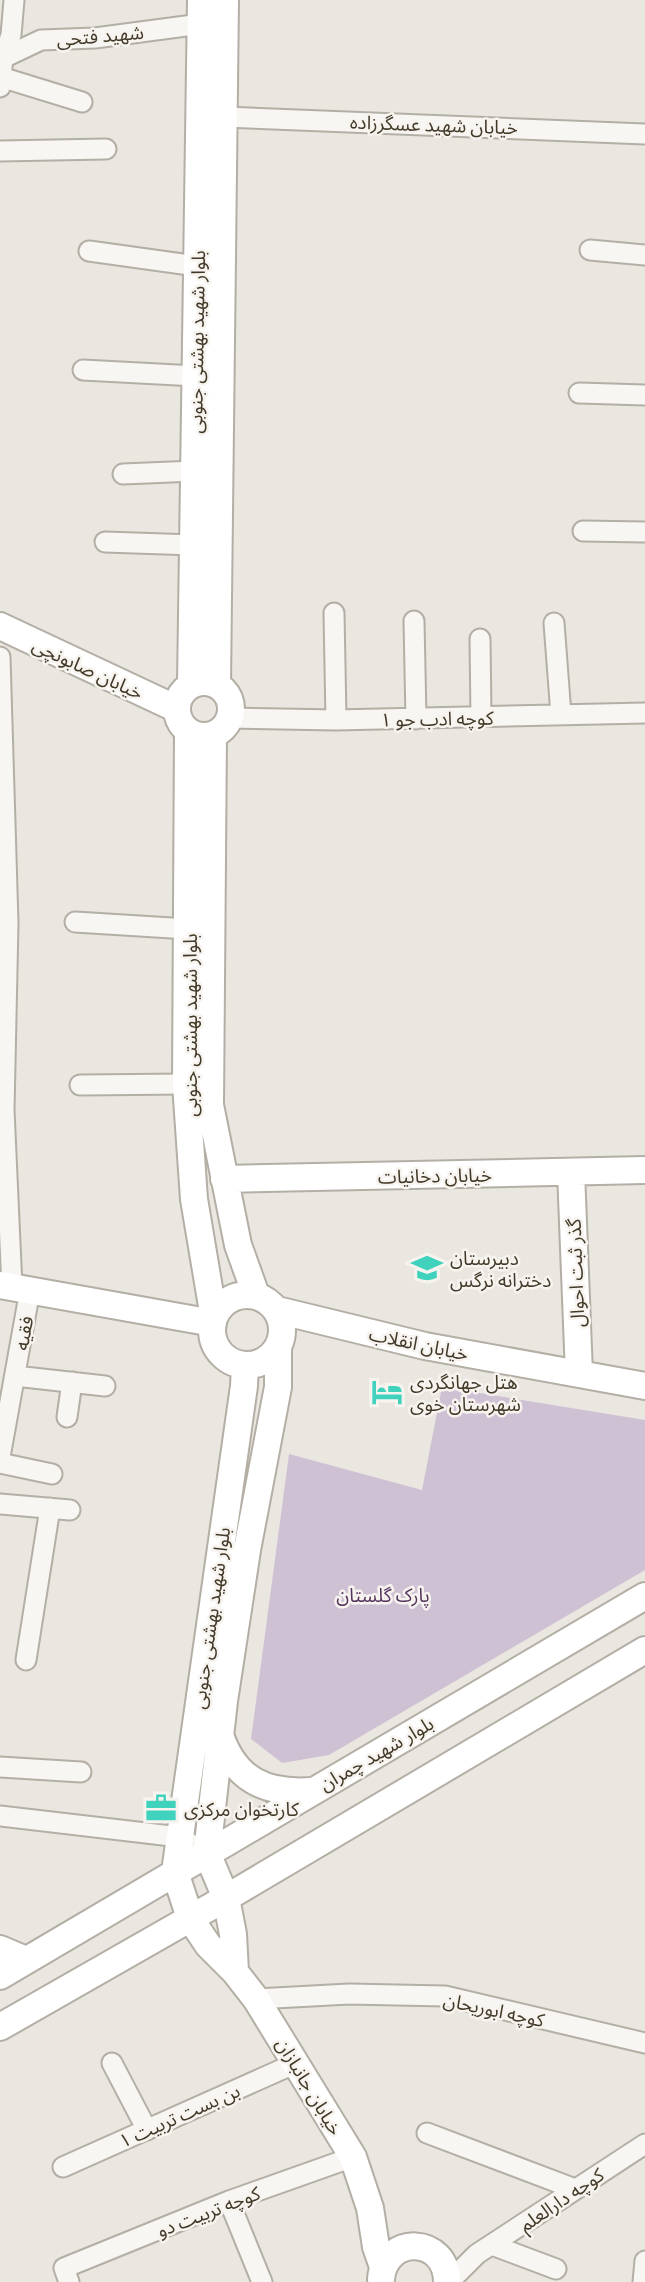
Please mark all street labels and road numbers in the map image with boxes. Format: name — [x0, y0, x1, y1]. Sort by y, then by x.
street label: شهید فتحی — [55, 17, 145, 53]
street label: خیابان شهید عسگرزاده — [349, 107, 519, 141]
street label: بلوار شهید بهشتی جنوبی — [180, 250, 212, 434]
street label: خیابان صابونچی — [28, 630, 148, 706]
street label: کوچه ادب جو ۱ — [380, 702, 495, 733]
street label: بلوار شهید بهشتی جنوبی — [175, 933, 204, 1117]
street label: خیابان دخانیات — [378, 1160, 492, 1190]
street label: گذر ثبت احوال — [559, 1217, 591, 1328]
street label: فقیه — [6, 1314, 40, 1352]
street label: خیابان انقلاب — [367, 1318, 471, 1368]
street label: بلوار شهید بهشتی جنوبی — [183, 1525, 237, 1711]
street label: بلوار شهید چمران — [313, 1708, 439, 1798]
street label: کوچه ابوریحان — [441, 1984, 548, 2034]
street label: خیابان جانبازان — [269, 2032, 351, 2140]
street label: بن بست تربیت ۱ — [114, 2075, 244, 2155]
street label: کوچه دارالعلم — [513, 2159, 611, 2239]
street label: کوچه تربیت دو — [152, 2178, 265, 2244]

